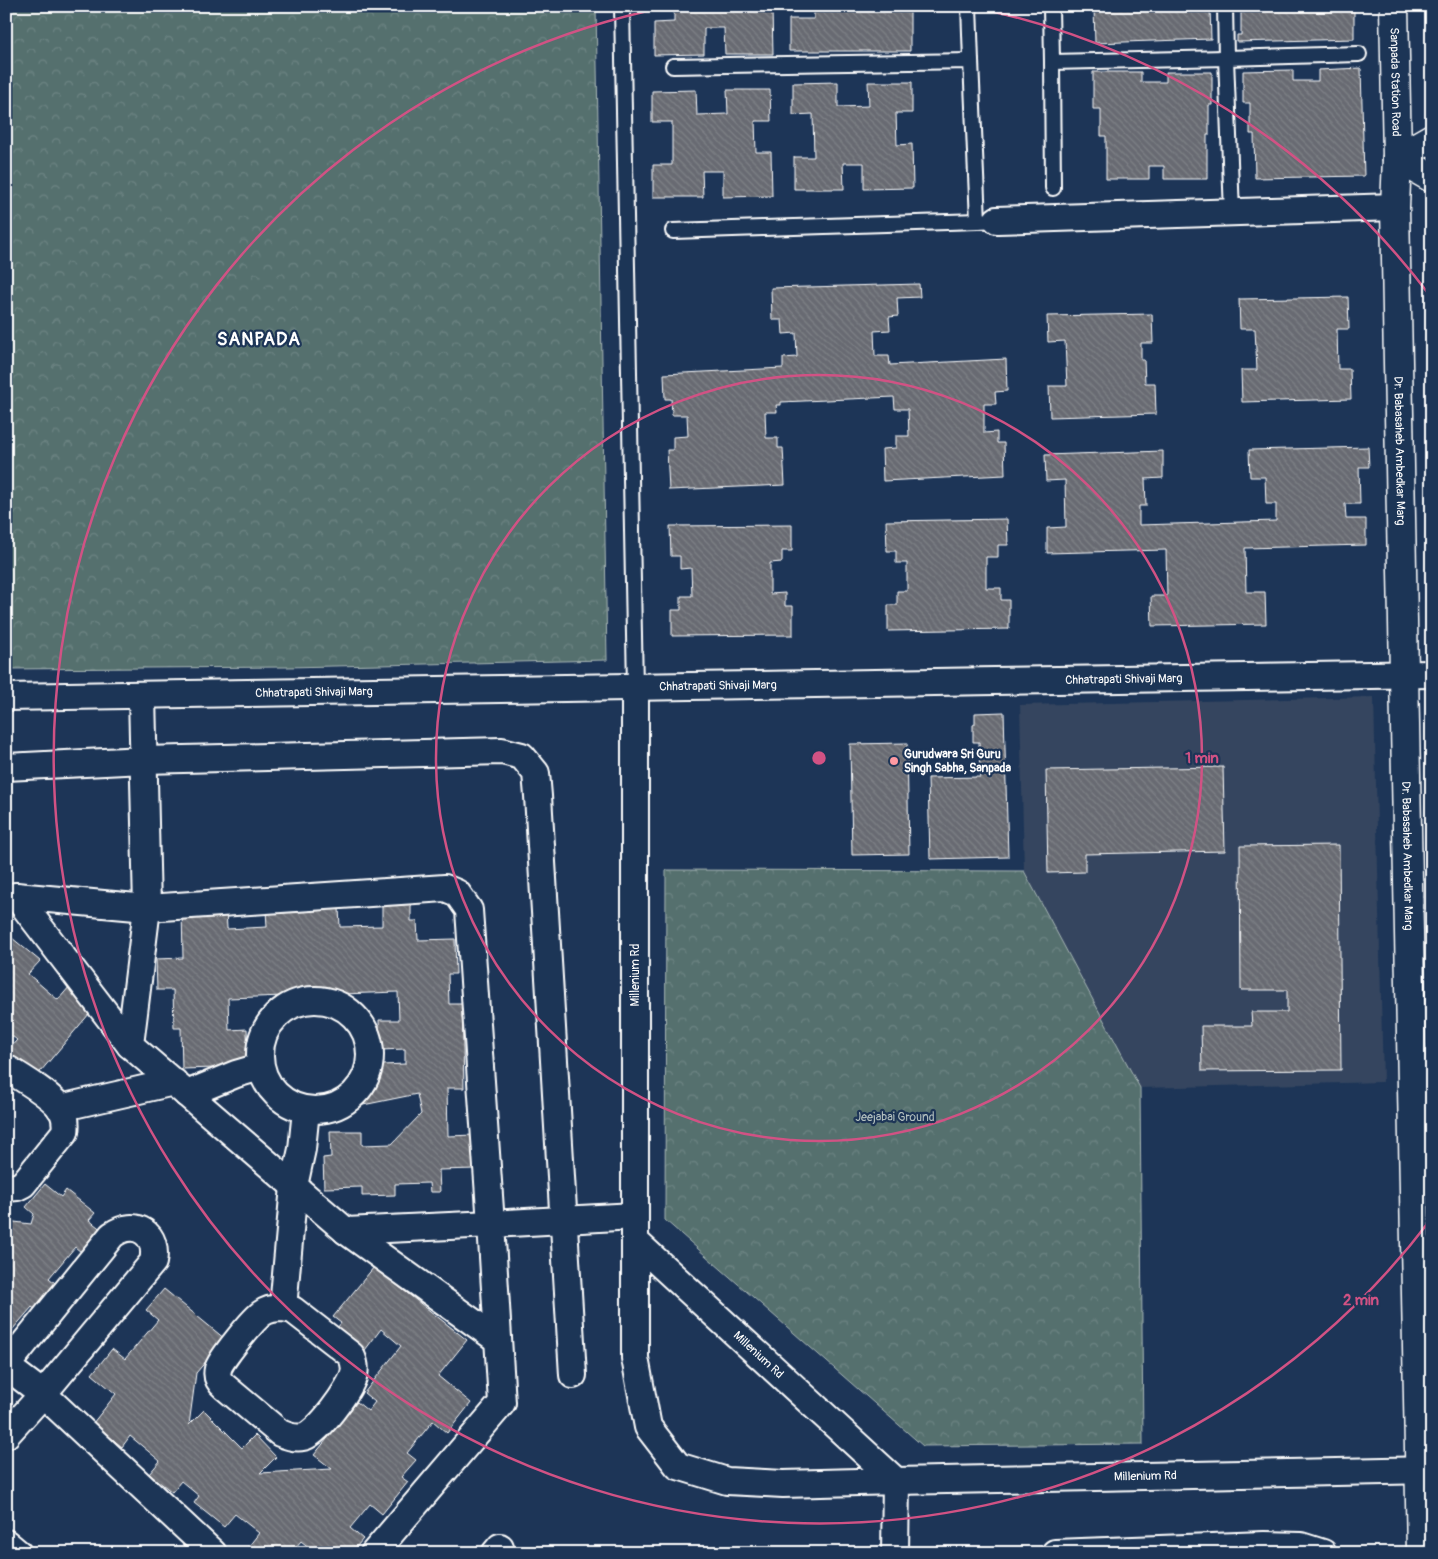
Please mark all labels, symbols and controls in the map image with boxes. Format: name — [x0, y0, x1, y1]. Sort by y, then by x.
street label: Sanpada Station Road — [1387, 27, 1404, 137]
district label: SANPADA — [217, 328, 301, 351]
street label: Dr. Babasaheb Ambedkar Marg — [1391, 376, 1409, 526]
street label: Chhatrapati Shivaji Marg — [1065, 671, 1183, 687]
street label: Chhatrapati Shivaji Marg — [659, 677, 777, 694]
street label: Chhatrapati Shivaji Marg — [255, 684, 373, 700]
place label: Gurudwara Sri Guru Singh Sabha, Sanpada — [904, 747, 1011, 776]
centre of rings — [810, 749, 828, 767]
text: 1 min — [1185, 749, 1219, 768]
marker: Gurudwara Sri Guru Singh Sabha, Sanpada — [888, 755, 900, 767]
street label: Dr. Babasaheb Ambedkar Marg — [1399, 781, 1416, 931]
street label: Millenium Rd — [628, 943, 643, 1006]
park label: Jeejabai Ground — [855, 1110, 935, 1125]
text: 2 min — [1343, 1291, 1379, 1310]
street label: Millenium Rd — [730, 1328, 787, 1382]
street label: Millenium Rd — [1114, 1468, 1177, 1484]

